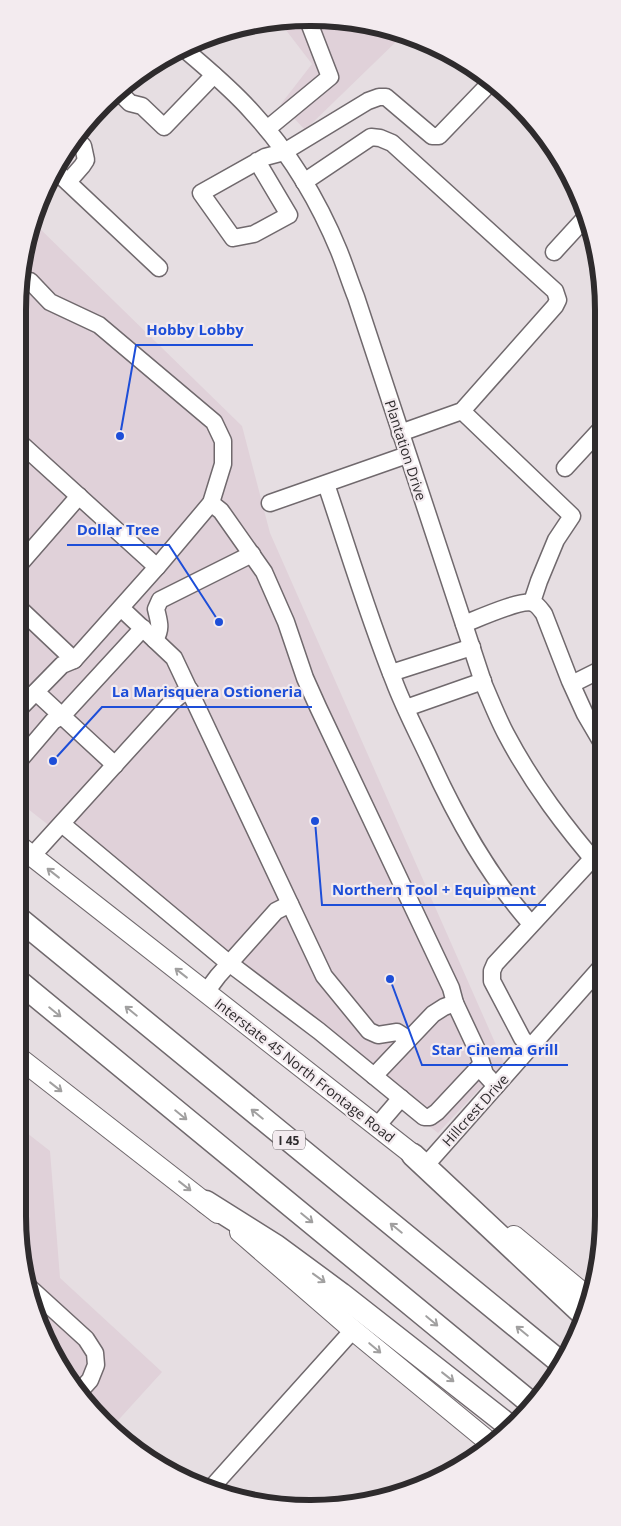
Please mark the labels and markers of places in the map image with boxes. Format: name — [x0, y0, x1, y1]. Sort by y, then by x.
callout: Hobby Lobby — [136, 315, 253, 345]
callout: Dollar Tree — [67, 515, 169, 545]
callout: La Marisquera Ostioneria — [102, 677, 312, 707]
callout: Northern Tool + Equipment — [322, 875, 546, 905]
callout: Star Cinema Grill — [422, 1035, 568, 1065]

